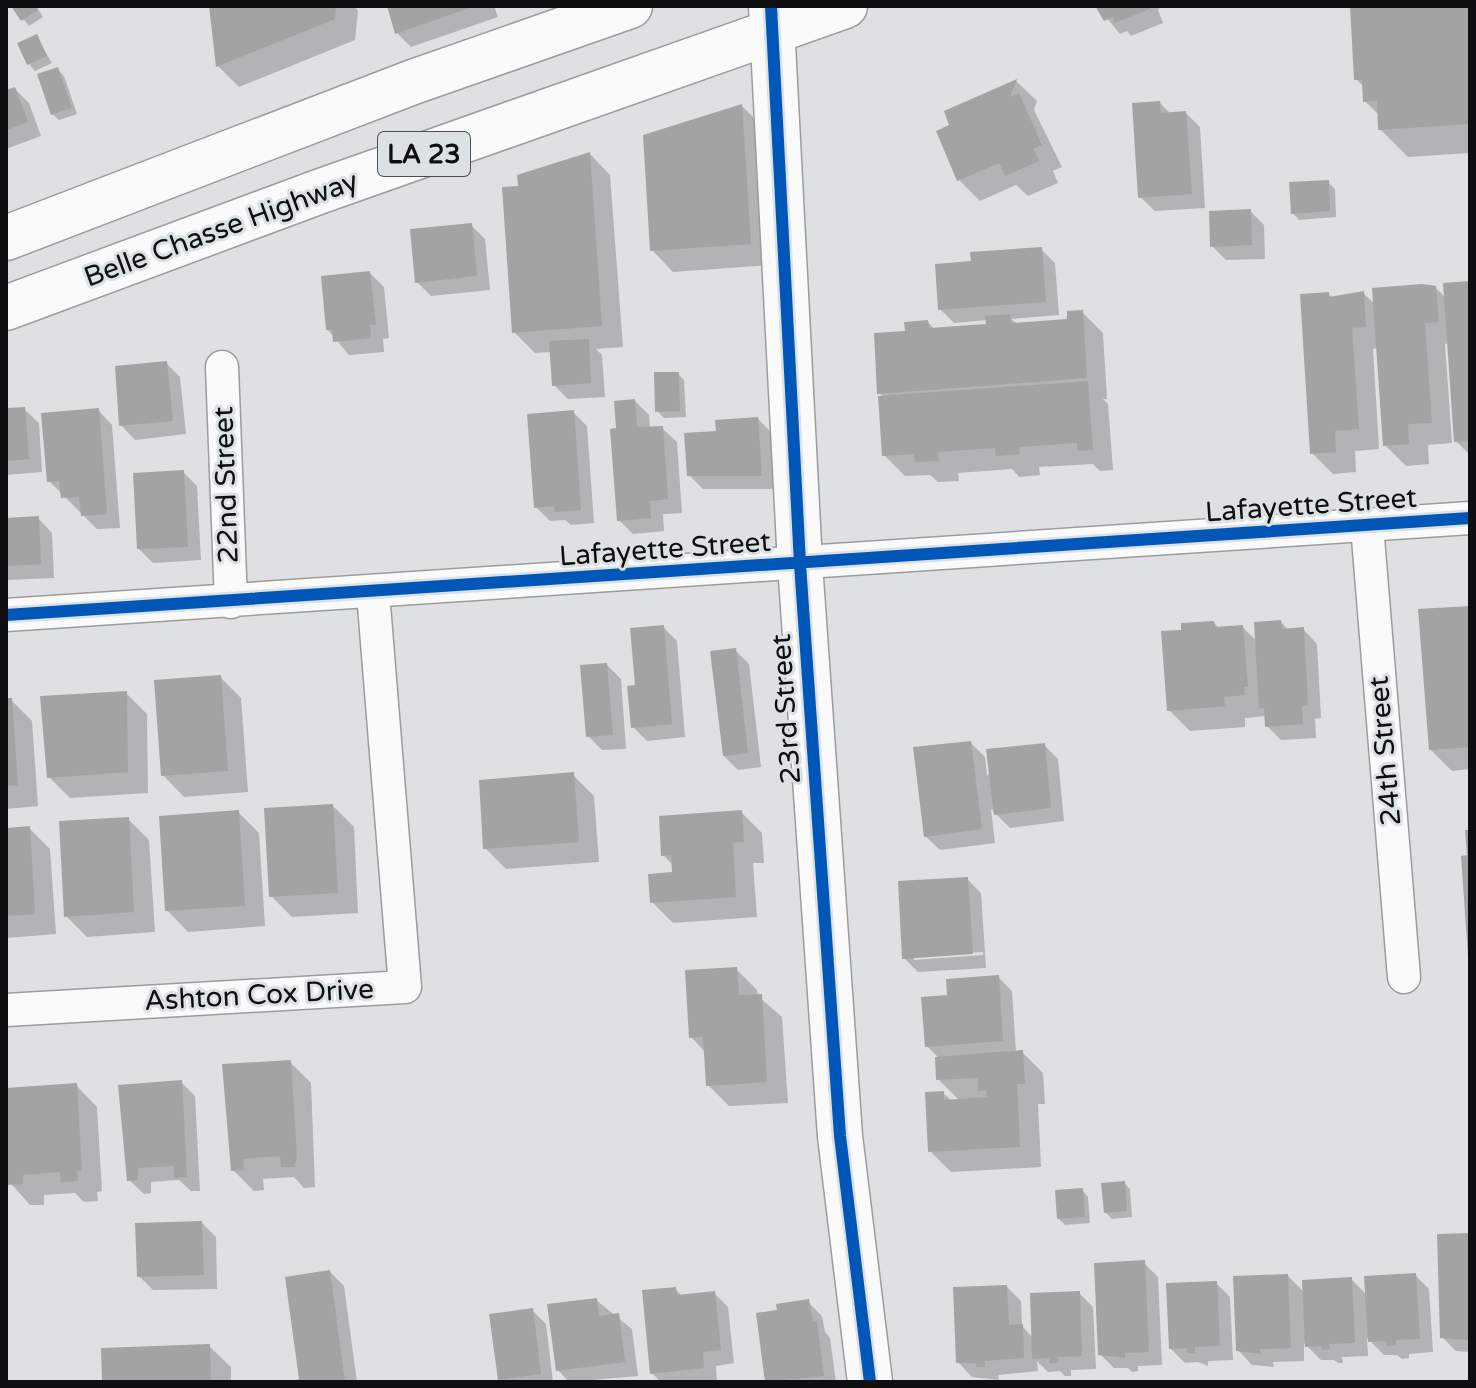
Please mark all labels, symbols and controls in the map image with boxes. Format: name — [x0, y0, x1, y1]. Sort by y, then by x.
road number: LA 23 — [378, 132, 470, 176]
street label: Belle Chasse Highway — [79, 164, 363, 294]
street label: 22nd Street — [206, 406, 246, 564]
street label: Lafayette Street — [1204, 481, 1418, 529]
street label: Lafayette Street — [558, 525, 772, 573]
street label: 23rd Street — [764, 632, 808, 785]
street label: 24th Street — [1361, 674, 1408, 827]
street label: Ashton Cox Drive — [143, 972, 375, 1018]

